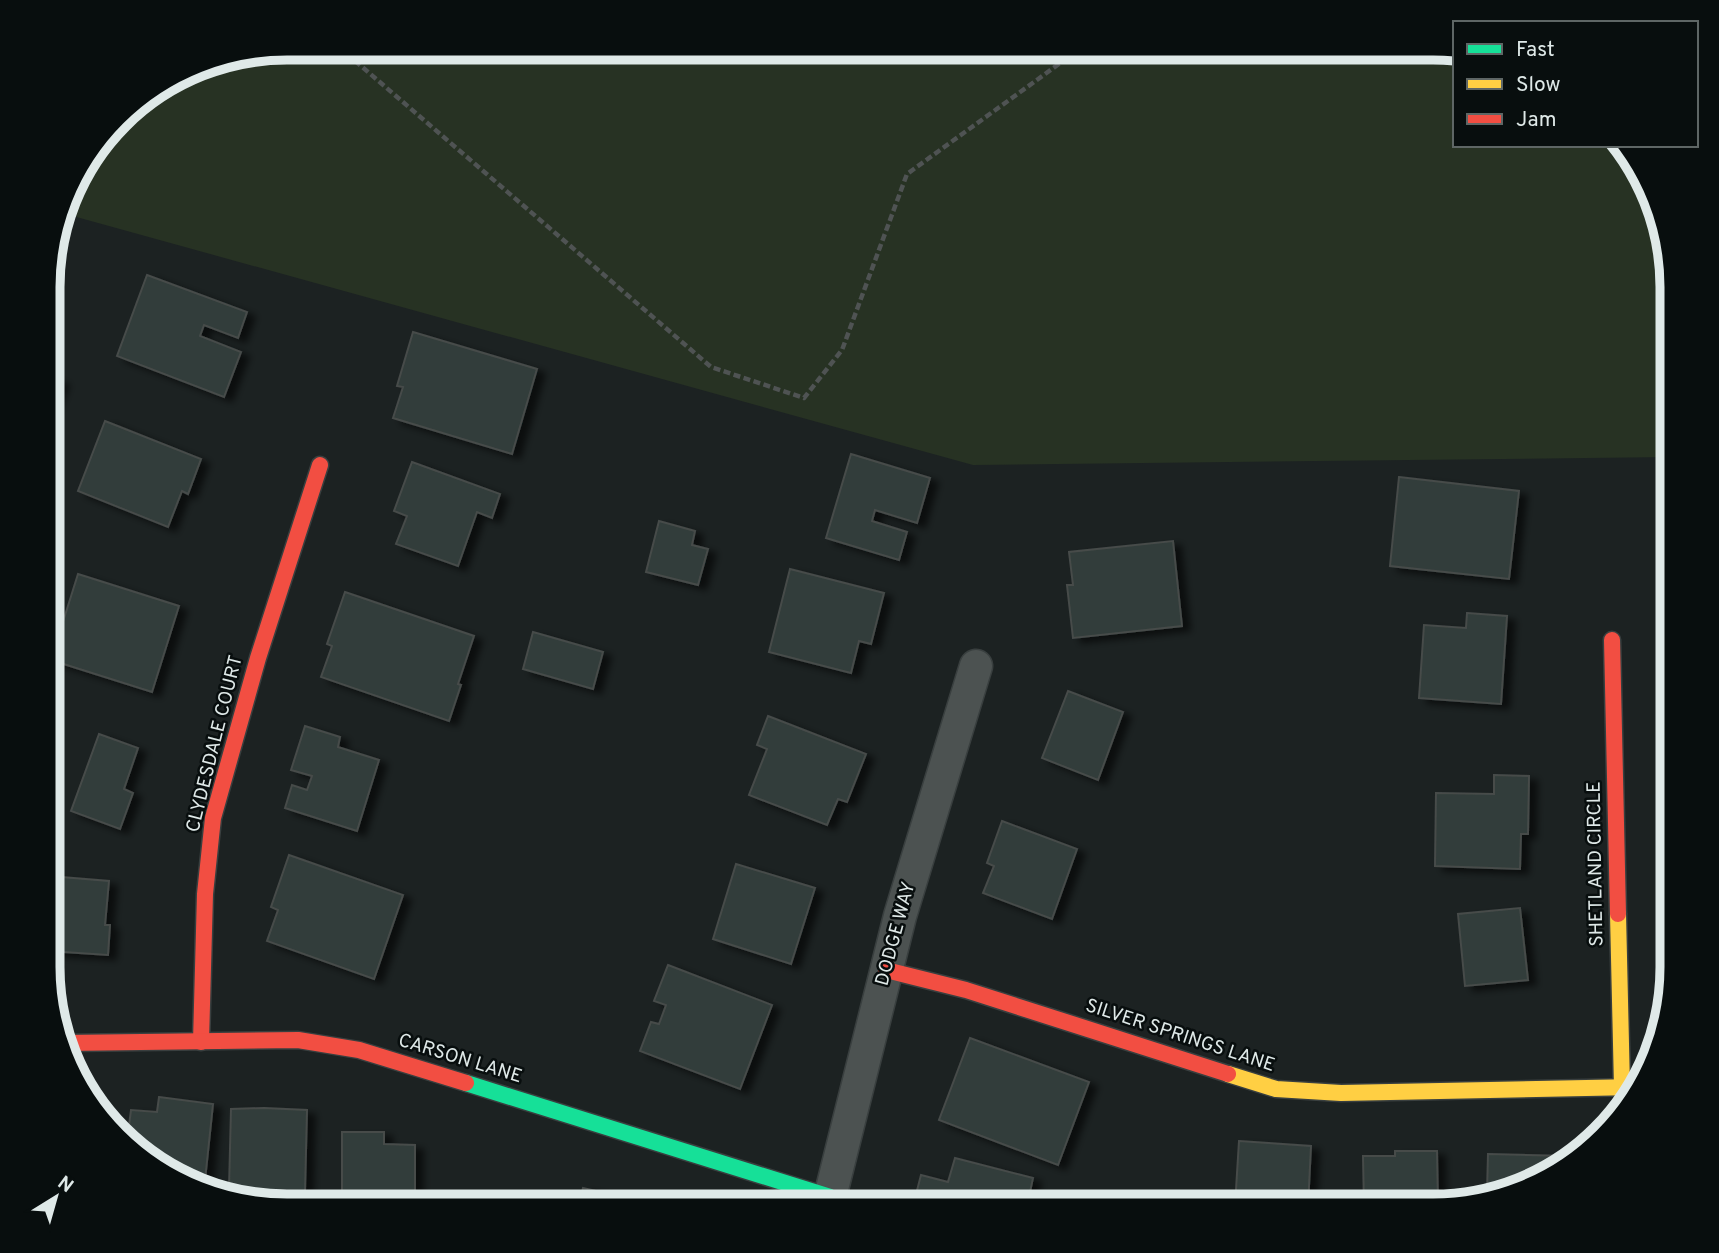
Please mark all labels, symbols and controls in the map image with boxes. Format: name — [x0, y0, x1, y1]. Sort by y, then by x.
legend — [1453, 21, 1698, 147]
text: Fast — [1516, 37, 1555, 64]
text: Slow — [1516, 72, 1561, 99]
text: Jam — [1516, 107, 1557, 134]
street label: CLYDESDALE COURT — [181, 653, 249, 835]
street label: SHETLAND CIRCLE — [1583, 781, 1609, 947]
street label: DODGE WAY — [871, 879, 921, 989]
street label: SILVER SPRINGS LANE — [1082, 994, 1278, 1078]
street label: CARSON LANE — [395, 1029, 525, 1089]
north arrow — [21, 1162, 91, 1232]
text: N — [52, 1171, 78, 1199]

